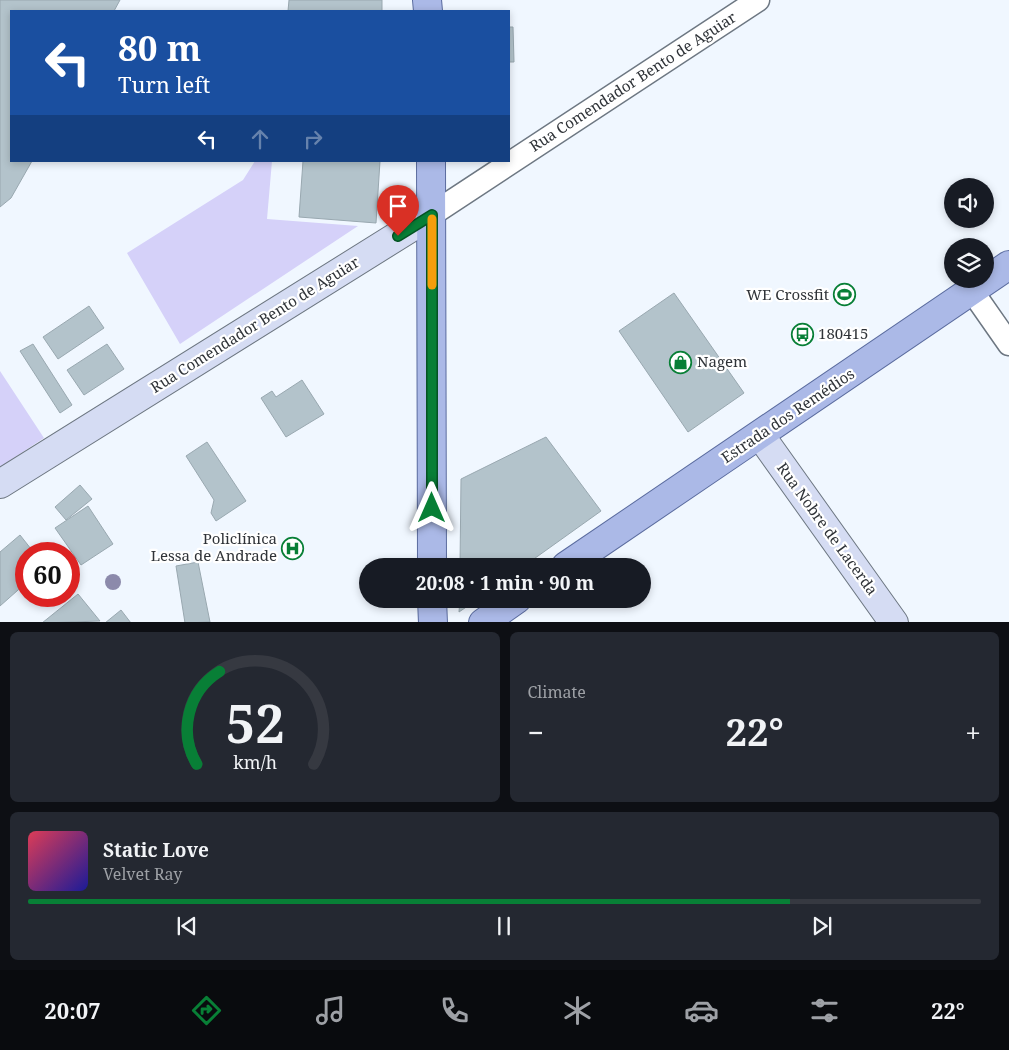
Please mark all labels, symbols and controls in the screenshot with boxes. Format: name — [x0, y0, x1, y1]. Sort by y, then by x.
street label: Rua Comendador Bento de Aguiar — [525, 7, 740, 156]
text: 80 m — [118, 24, 201, 71]
icon: left — [35, 30, 100, 95]
text: Turn left — [118, 69, 210, 99]
icon: left — [193, 125, 221, 153]
icon: ahead — [246, 125, 274, 153]
icon: right — [299, 125, 327, 153]
map controls — [944, 178, 994, 288]
button: sound — [944, 178, 994, 228]
pin — [377, 185, 419, 236]
icon: arrive — [384, 192, 412, 220]
button: layers — [944, 238, 994, 288]
street label: Rua Comendador Bento de Aguiar — [146, 251, 363, 397]
sports icon: WE Crossfit — [833, 283, 857, 307]
place label: WE Crossfit — [746, 284, 829, 304]
bus stop icon: 180415 — [790, 322, 814, 346]
place label: 180415 — [818, 323, 868, 343]
shop icon: Nagem — [669, 350, 693, 374]
place label: Nagem — [697, 351, 747, 371]
street label: Estrada dos Remédios — [717, 363, 858, 467]
street label: Rua Nobre de Lacerda — [773, 458, 883, 599]
position arrow — [405, 481, 457, 533]
place label: Policlínica Lessa de Andrade — [151, 528, 277, 565]
hospital icon: Policlínica Lessa de Andrade — [281, 536, 305, 560]
speed limit sign: 60 — [15, 542, 80, 607]
text: 20:08 · 1 min · 90 m — [416, 570, 594, 596]
text: Climate — [528, 681, 586, 703]
text: 52 — [225, 687, 284, 758]
text: 22° — [725, 705, 784, 757]
text: − — [528, 713, 544, 751]
text: + — [965, 713, 981, 751]
text: km/h — [233, 750, 277, 774]
text: Static Love — [103, 837, 209, 863]
text: Velvet Ray — [103, 863, 182, 885]
icon: previous — [173, 912, 201, 940]
icon: pause — [490, 912, 518, 940]
icon: next — [808, 912, 836, 940]
icon: directions — [189, 993, 224, 1028]
icon: music — [313, 993, 348, 1028]
icon: phone — [437, 993, 472, 1028]
icon: climate — [560, 993, 595, 1028]
icon: car — [684, 993, 719, 1028]
icon: filters — [807, 993, 842, 1028]
text: 20:07 — [44, 995, 101, 1025]
text: 22° — [931, 995, 965, 1025]

